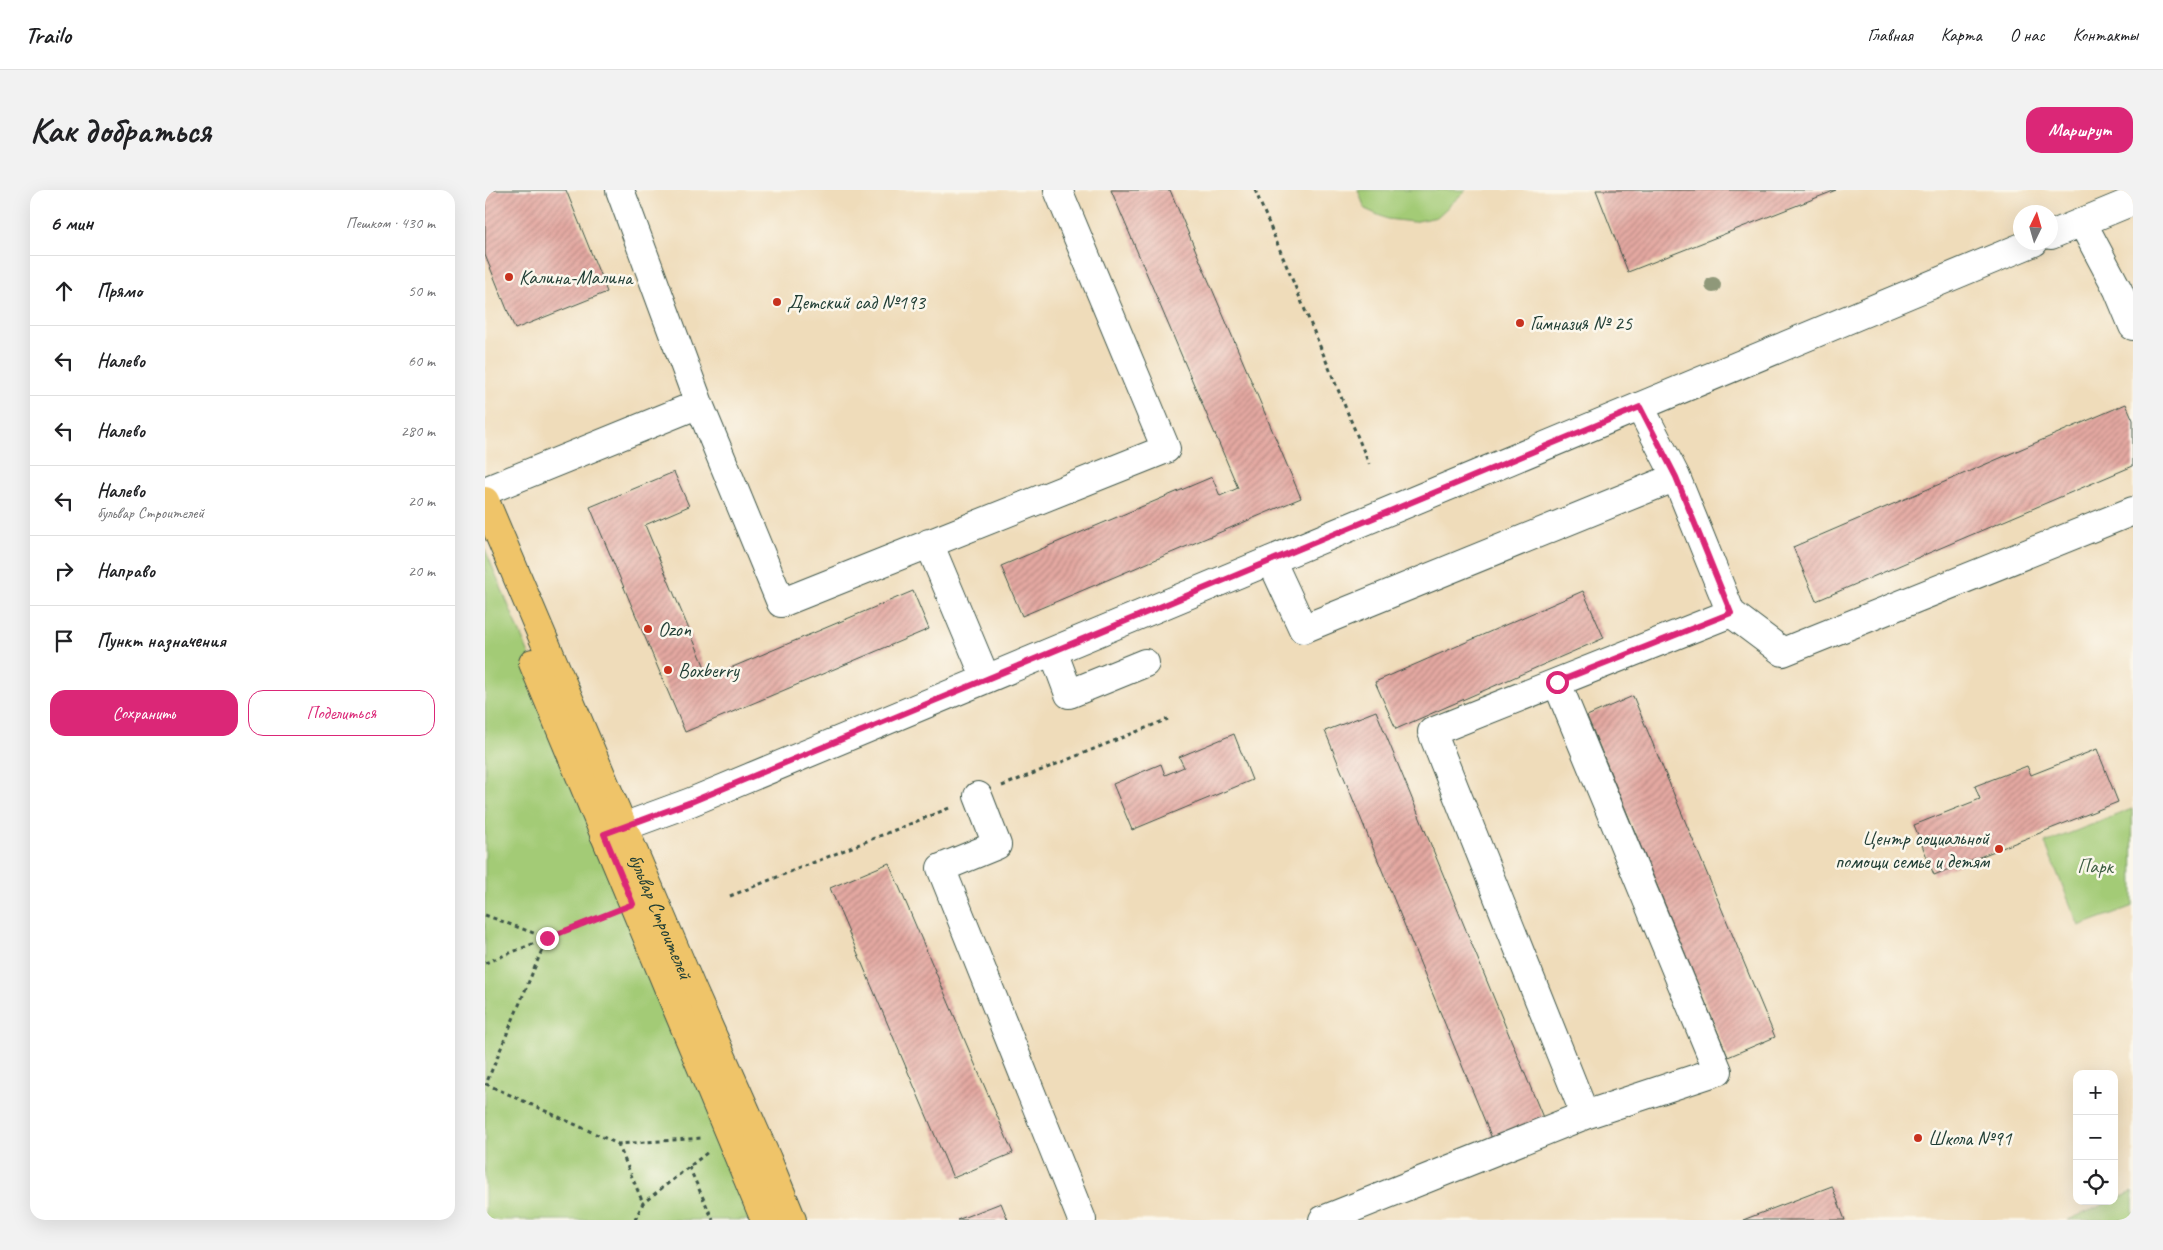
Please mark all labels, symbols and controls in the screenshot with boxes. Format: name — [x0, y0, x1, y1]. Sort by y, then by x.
text: Trailo — [25, 20, 71, 50]
text: Главная — [1868, 24, 1913, 46]
text: Карта — [1941, 24, 1982, 46]
text: О нас — [2010, 24, 2045, 46]
text: Контакты — [2073, 24, 2138, 46]
button: Маршрут — [2026, 107, 2133, 153]
text: Как добраться — [30, 108, 211, 153]
north arrow — [2013, 205, 2058, 250]
text: 6 мин — [50, 210, 93, 236]
text: Пешком · 430 m — [346, 213, 435, 233]
place label: Калина-Малина — [519, 265, 634, 290]
marker: Калина-Малина — [503, 271, 515, 283]
icon: ahead — [50, 277, 78, 305]
text: Прямо — [97, 279, 142, 303]
text: 50 m — [408, 281, 435, 301]
place label: Детский сад №193 — [787, 290, 927, 315]
marker: Детский сад №193 — [771, 296, 783, 308]
place label: Гимназия № 25 — [1530, 311, 1633, 336]
marker: Гимназия № 25 — [1514, 317, 1526, 329]
icon: left — [50, 347, 78, 375]
text: Налево — [97, 349, 145, 373]
text: 60 m — [408, 351, 435, 371]
icon: left — [50, 417, 78, 445]
text: Налево — [97, 419, 145, 443]
text: 280 m — [401, 421, 435, 441]
text: Налево — [97, 479, 145, 503]
icon: left — [50, 487, 78, 515]
text: 20 m — [408, 491, 435, 511]
text: бульвар Строителей — [97, 503, 204, 523]
icon: right — [50, 557, 78, 585]
text: Направо — [97, 559, 155, 583]
text: 20 m — [408, 561, 435, 581]
place label: Ozon — [658, 617, 692, 642]
marker: Ozon — [642, 623, 654, 635]
icon: arrive — [50, 627, 78, 655]
text: Пункт назначения — [97, 629, 226, 653]
place label: Boxberry — [678, 658, 740, 683]
marker: Boxberry — [662, 664, 674, 676]
route start — [1546, 671, 1569, 694]
button: Сохранить — [50, 690, 238, 736]
button: Поделиться — [248, 690, 435, 736]
place label: Центр социальной помощи семье и детям — [1835, 826, 1991, 874]
marker: Центр социальной помощи семье и детям — [1993, 843, 2005, 855]
street label: бульвар Строителей — [623, 850, 699, 984]
park label: Парк — [2077, 854, 2115, 879]
route end — [536, 927, 559, 950]
map controls — [2073, 1070, 2118, 1205]
button: + — [2073, 1070, 2118, 1115]
button: − — [2073, 1115, 2118, 1160]
place label: Школа №91 — [1928, 1126, 2012, 1151]
marker: Школа №91 — [1912, 1132, 1924, 1144]
button: locate — [2073, 1160, 2118, 1205]

